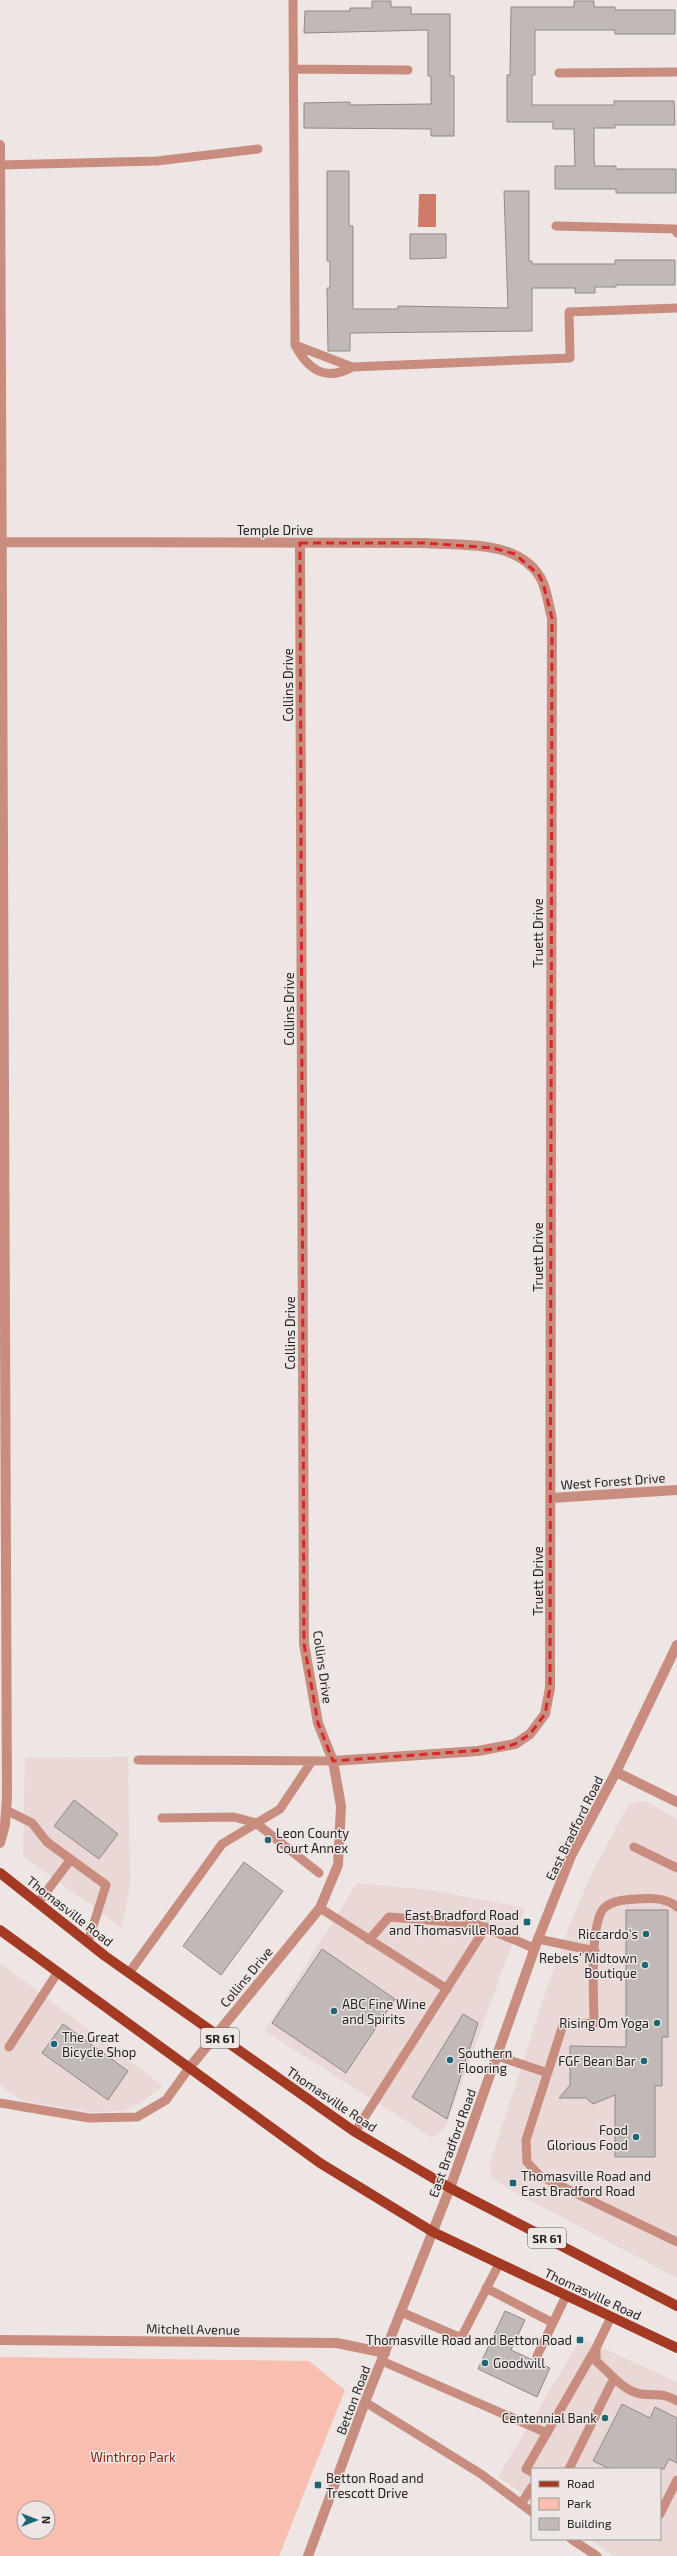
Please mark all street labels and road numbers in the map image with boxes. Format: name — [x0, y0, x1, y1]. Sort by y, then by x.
street label: Temple Drive — [237, 522, 313, 538]
street label: Collins Drive — [280, 648, 296, 722]
street label: Truett Drive — [530, 898, 546, 968]
street label: Collins Drive — [281, 972, 297, 1046]
street label: Truett Drive — [530, 1222, 546, 1292]
street label: Collins Drive — [282, 1296, 298, 1370]
street label: West Forest Drive — [560, 1469, 666, 1493]
street label: Truett Drive — [530, 1546, 546, 1616]
street label: Collins Drive — [310, 1629, 336, 1705]
street label: East Bradford Road — [542, 1773, 606, 1883]
street label: Thomasville Road — [24, 1872, 116, 1950]
street label: Collins Drive — [216, 1944, 276, 2010]
road number: SR 61 — [201, 2028, 239, 2048]
street label: Thomasville Road — [284, 2063, 380, 2135]
street label: East Bradford Road — [425, 2087, 479, 2199]
road number: SR 61 — [528, 2228, 566, 2248]
street label: Thomasville Road — [542, 2265, 644, 2323]
street label: Mitchell Avenue — [146, 2320, 240, 2338]
street label: Betton Road — [332, 2363, 374, 2437]

